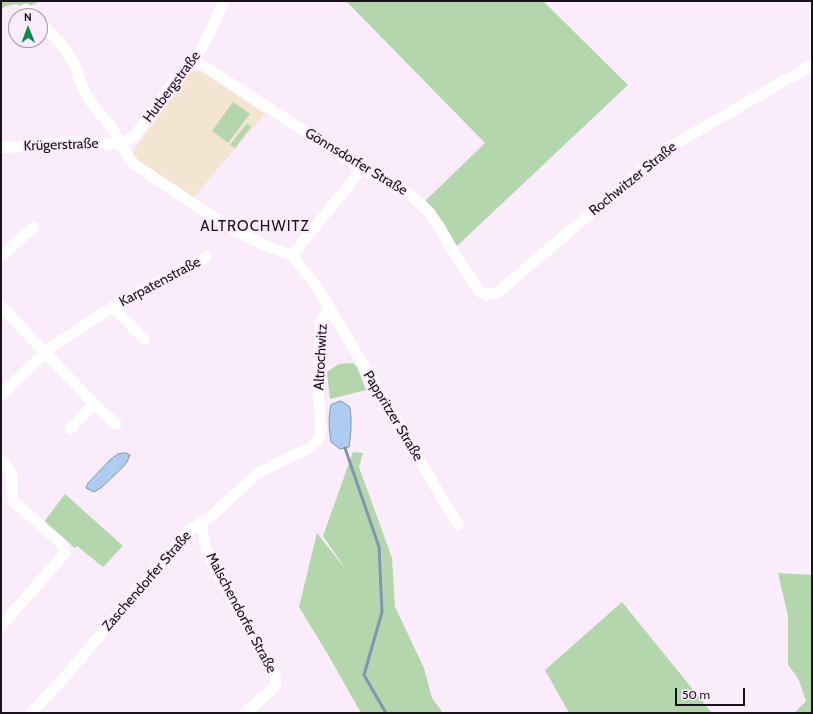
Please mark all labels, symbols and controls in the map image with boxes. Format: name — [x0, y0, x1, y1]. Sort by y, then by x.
north arrow — [8, 8, 48, 48]
text: N — [24, 10, 32, 24]
street label: Hutbergstraße — [140, 48, 204, 126]
street label: Gönnsdorfer Straße — [302, 125, 410, 199]
street label: Krügerstraße — [23, 135, 99, 155]
street label: Rochwitzer Straße — [586, 139, 680, 219]
district label: ALTROCHWITZ — [200, 218, 310, 236]
street label: Karpatenstraße — [116, 253, 204, 311]
street label: Altrochwitz — [311, 323, 331, 391]
street label: Pappritzer Straße — [359, 368, 427, 464]
street label: Zaschendorfer Straße — [99, 528, 195, 634]
street label: Malschendorfer Straße — [202, 550, 280, 676]
scale bar — [677, 680, 747, 706]
text: 50 m — [682, 687, 710, 702]

